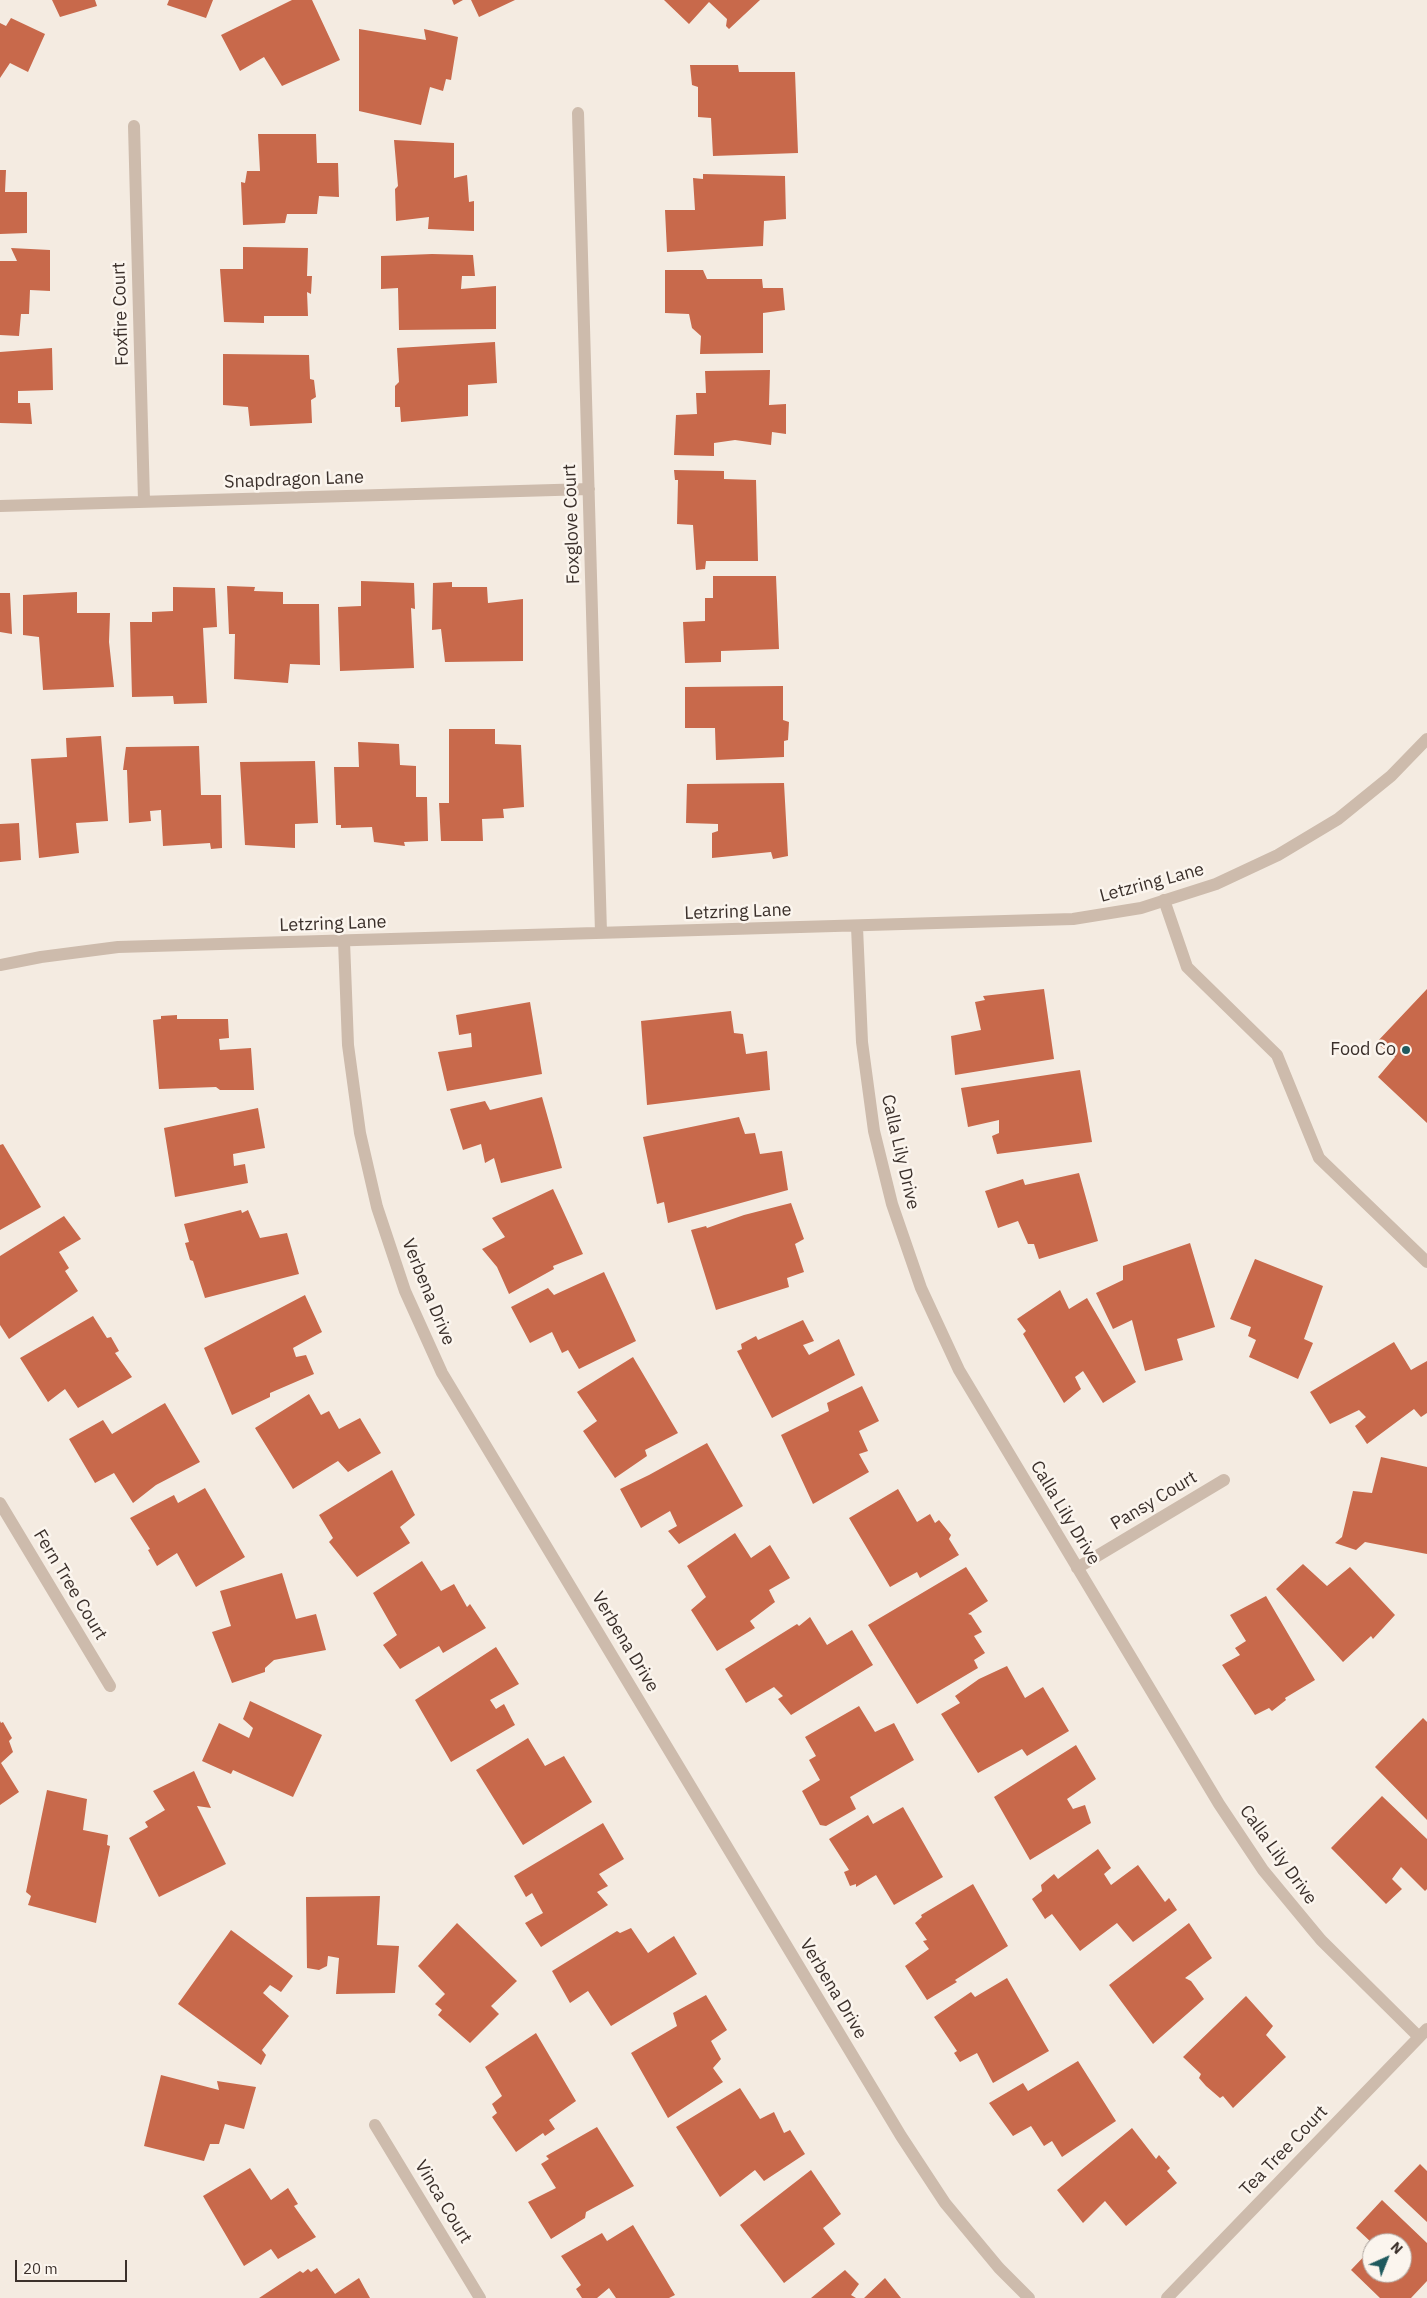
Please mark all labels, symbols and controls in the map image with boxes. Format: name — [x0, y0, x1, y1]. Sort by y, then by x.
street label: Foxfire Court — [108, 262, 134, 366]
street label: Foxglove Court — [559, 464, 585, 584]
street label: Snapdragon Lane — [224, 467, 364, 493]
street label: Letzring Lane — [1097, 859, 1207, 907]
street label: Letzring Lane — [684, 899, 792, 925]
street label: Letzring Lane — [279, 911, 387, 937]
place label: Food Co — [1330, 1039, 1396, 1061]
marker: Food Co — [1400, 1044, 1412, 1056]
street label: Calla Lily Drive — [876, 1092, 924, 1212]
street label: Verbena Drive — [397, 1236, 459, 1348]
street label: Calla Lily Drive — [1025, 1457, 1105, 1569]
street label: Pansy Court — [1107, 1467, 1201, 1535]
street label: Fern Tree Court — [29, 1526, 111, 1644]
street label: Verbena Drive — [587, 1588, 663, 1696]
street label: Calla Lily Drive — [1235, 1801, 1321, 1909]
street label: Verbena Drive — [795, 1935, 871, 2043]
street label: Tea Tree Court — [1235, 2101, 1333, 2201]
street label: Vinca Court — [410, 2157, 476, 2247]
north arrow — [1362, 2233, 1412, 2283]
text: N — [1387, 2238, 1407, 2258]
scale bar — [18, 2250, 130, 2282]
text: 20 m — [23, 2259, 58, 2278]

